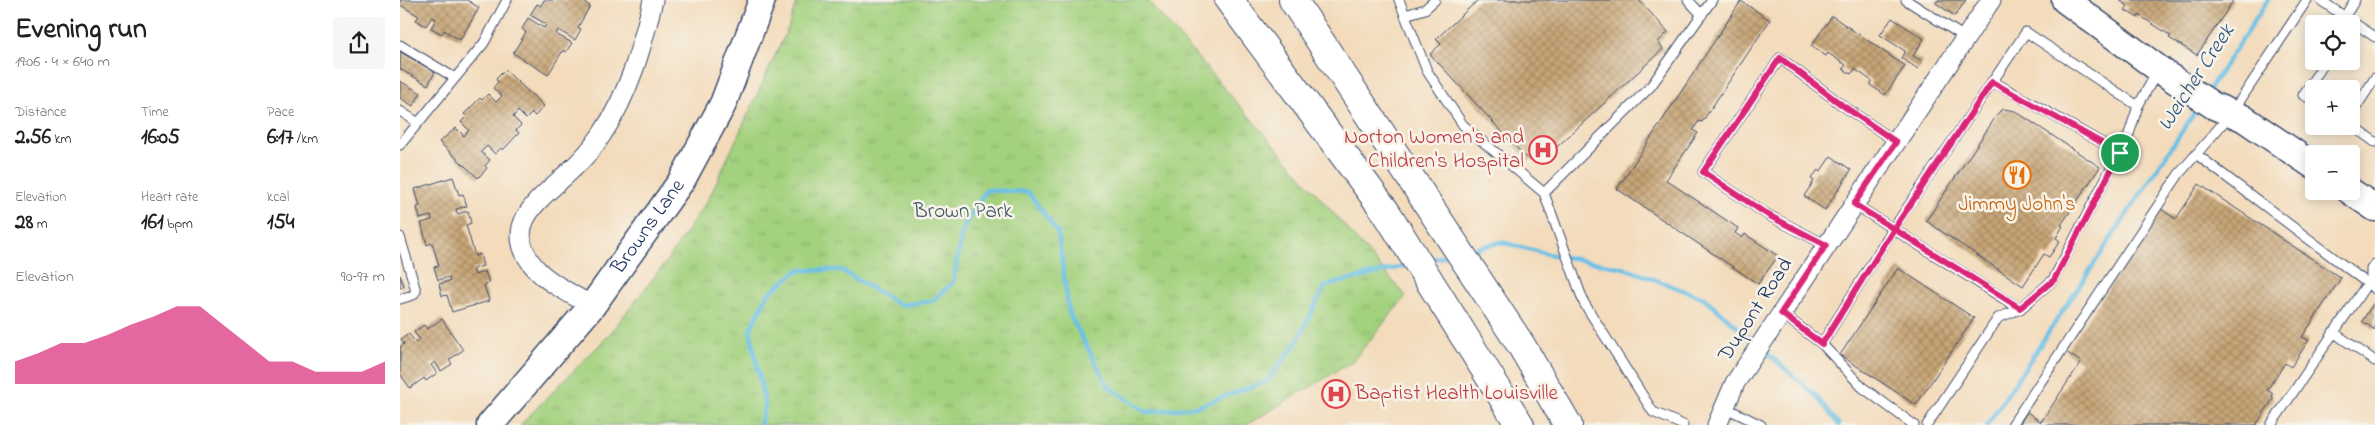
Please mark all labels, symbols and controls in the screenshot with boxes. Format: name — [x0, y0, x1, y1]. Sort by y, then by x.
text: Evening run — [15, 10, 147, 51]
map controls — [2305, 15, 2360, 200]
button: locate — [2305, 15, 2360, 70]
button: share — [333, 17, 385, 69]
water label: Weicher Creek — [2150, 17, 2244, 138]
text: 19:06 · 4 × 640 m — [15, 50, 110, 74]
button: + — [2305, 80, 2360, 135]
text: Distance — [15, 102, 67, 123]
text: Time — [141, 102, 169, 123]
text: Pace — [267, 102, 294, 123]
text: 2.56 — [15, 123, 51, 153]
text: 16:05 — [141, 123, 180, 153]
text: 6:17 — [267, 123, 293, 153]
place label: Norton Women's and Children's Hospital — [1344, 123, 1524, 177]
text: km — [51, 129, 71, 150]
text: /km — [293, 129, 318, 150]
pin — [2099, 132, 2141, 174]
hospital icon: Norton Women's and Children's Hospital — [1528, 135, 1558, 165]
icon: arrive — [2106, 139, 2134, 167]
button: − — [2305, 145, 2360, 200]
restaurant icon: Jimmy John's — [2002, 160, 2032, 190]
street label: Browns Lane — [604, 173, 693, 281]
text: Elevation — [15, 187, 66, 208]
text: Heart rate — [141, 187, 198, 208]
text: kcal — [267, 187, 289, 208]
place label: Jimmy John's — [1958, 190, 2076, 222]
park label: Brown Park — [913, 197, 1013, 227]
text: 28 — [15, 208, 33, 238]
text: 161 — [141, 208, 164, 238]
text: 154 — [267, 208, 294, 238]
text: m — [33, 214, 48, 235]
text: bpm — [164, 214, 193, 235]
street label: Dupont Road — [1711, 252, 1801, 369]
text: Elevation — [15, 265, 74, 289]
text: 90–97 m — [341, 265, 385, 289]
hospital icon: Baptist Health Louisville — [1321, 379, 1351, 409]
place label: Baptist Health Louisville — [1354, 379, 1559, 409]

